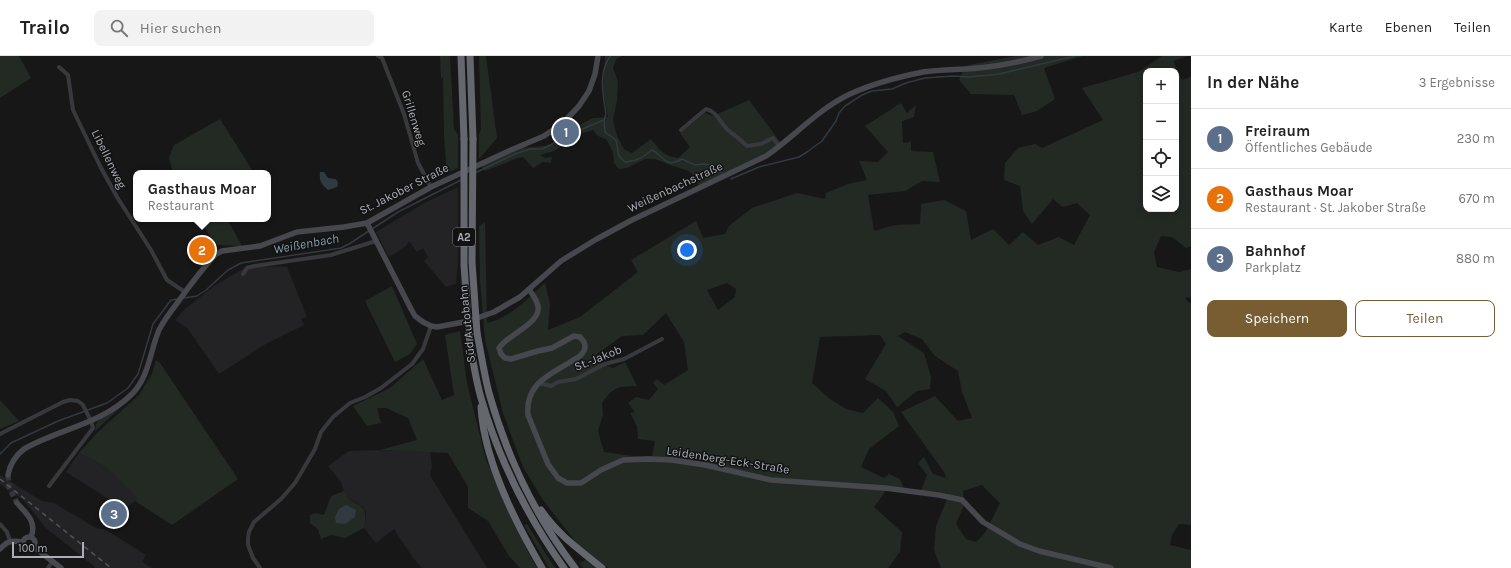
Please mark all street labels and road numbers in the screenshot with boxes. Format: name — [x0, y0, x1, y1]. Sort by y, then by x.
street label: Grillenweg — [399, 89, 429, 148]
street label: Libellenweg — [89, 127, 129, 191]
street label: Weißenbachstraße — [625, 159, 725, 215]
street label: St. Jakober Straße — [357, 160, 451, 218]
road number: A2 — [453, 228, 475, 246]
street label: Süd Autobahn — [456, 285, 478, 363]
street label: St.-Jakob — [572, 342, 624, 374]
street label: Leidenberg-Eck-Straße — [665, 443, 791, 477]

